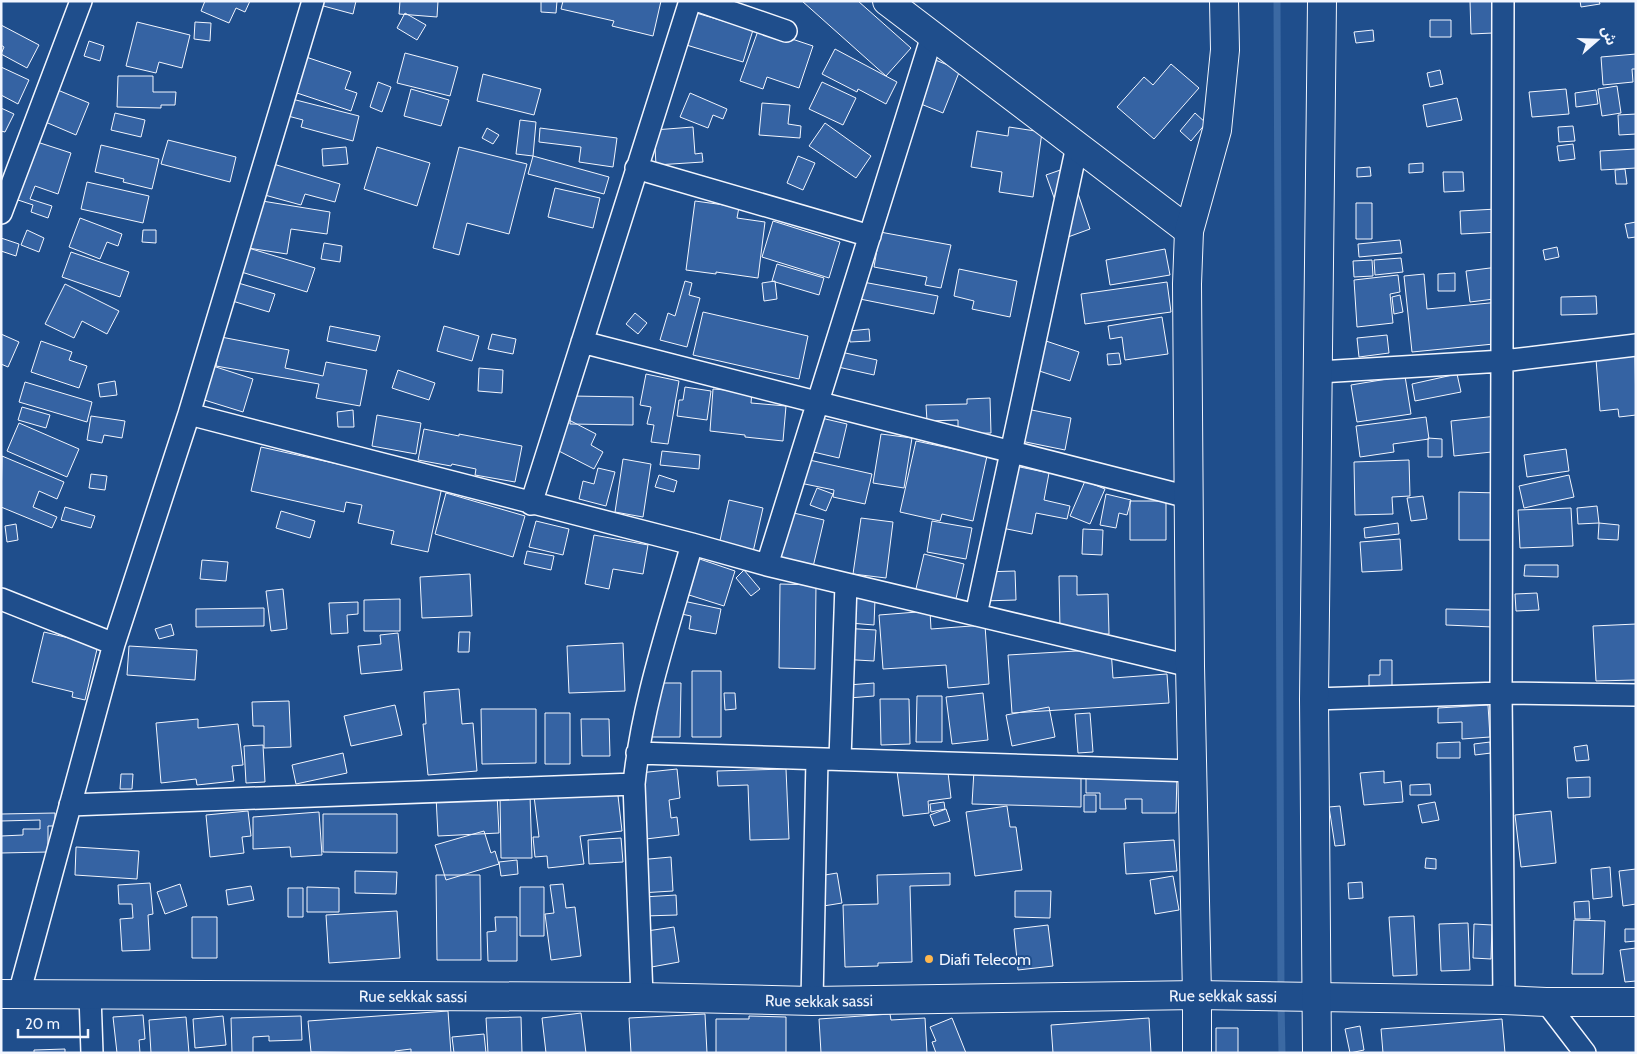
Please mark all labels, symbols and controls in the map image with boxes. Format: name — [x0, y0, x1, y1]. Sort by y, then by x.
north arrow — [1572, 15, 1622, 65]
text: ش — [1597, 23, 1621, 48]
place label: Diafi Telecom — [939, 950, 1031, 969]
marker: Diafi Telecom — [923, 953, 935, 965]
street label: Rue sekkak sassi — [1169, 986, 1277, 1006]
street label: Rue sekkak sassi — [359, 987, 467, 1006]
street label: Rue sekkak sassi — [765, 991, 873, 1011]
scale bar — [18, 1006, 88, 1038]
text: 20 m — [25, 1015, 60, 1033]

